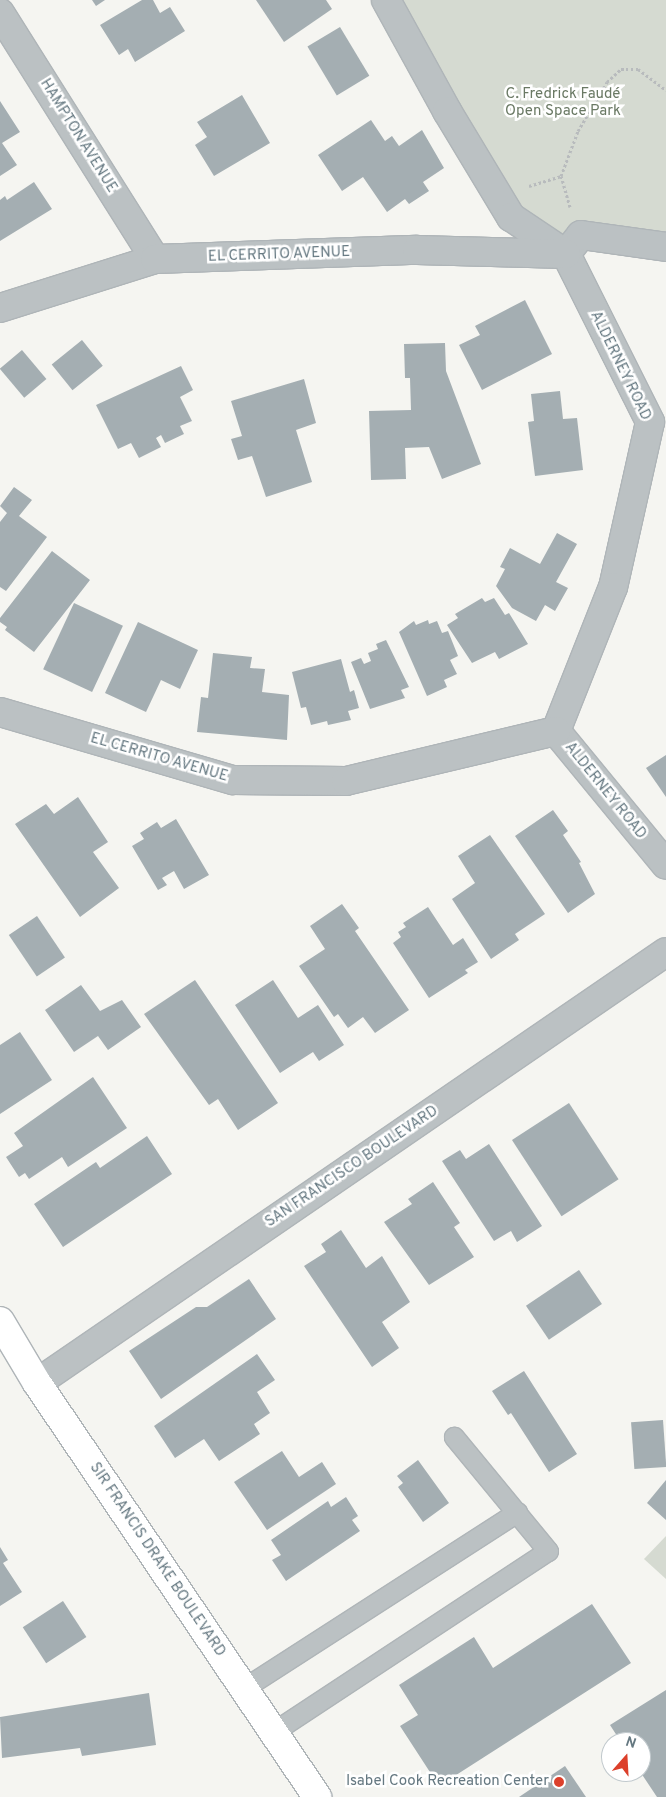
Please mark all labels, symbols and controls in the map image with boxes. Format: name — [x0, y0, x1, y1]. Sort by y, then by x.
street label: HAMPTON AVENUE — [36, 75, 120, 197]
park label: C. Fredrick Faudé Open Space Park — [505, 85, 621, 120]
street label: EL CERRITO AVENUE — [207, 244, 351, 266]
street label: ALDERNEY ROAD — [586, 308, 654, 424]
street label: EL CERRITO AVENUE — [88, 730, 230, 786]
street label: ALDERNEY ROAD — [560, 739, 650, 843]
street label: SAN FRANCISCO BOULEVARD — [262, 1102, 442, 1232]
street label: SIR FRANCIS DRAKE BOULEVARD — [85, 1459, 229, 1661]
north arrow — [601, 1732, 651, 1782]
text: N — [623, 1734, 638, 1753]
place label: Isabel Cook Recreation Center — [346, 1773, 549, 1791]
marker: Isabel Cook Recreation Center — [553, 1776, 565, 1788]

